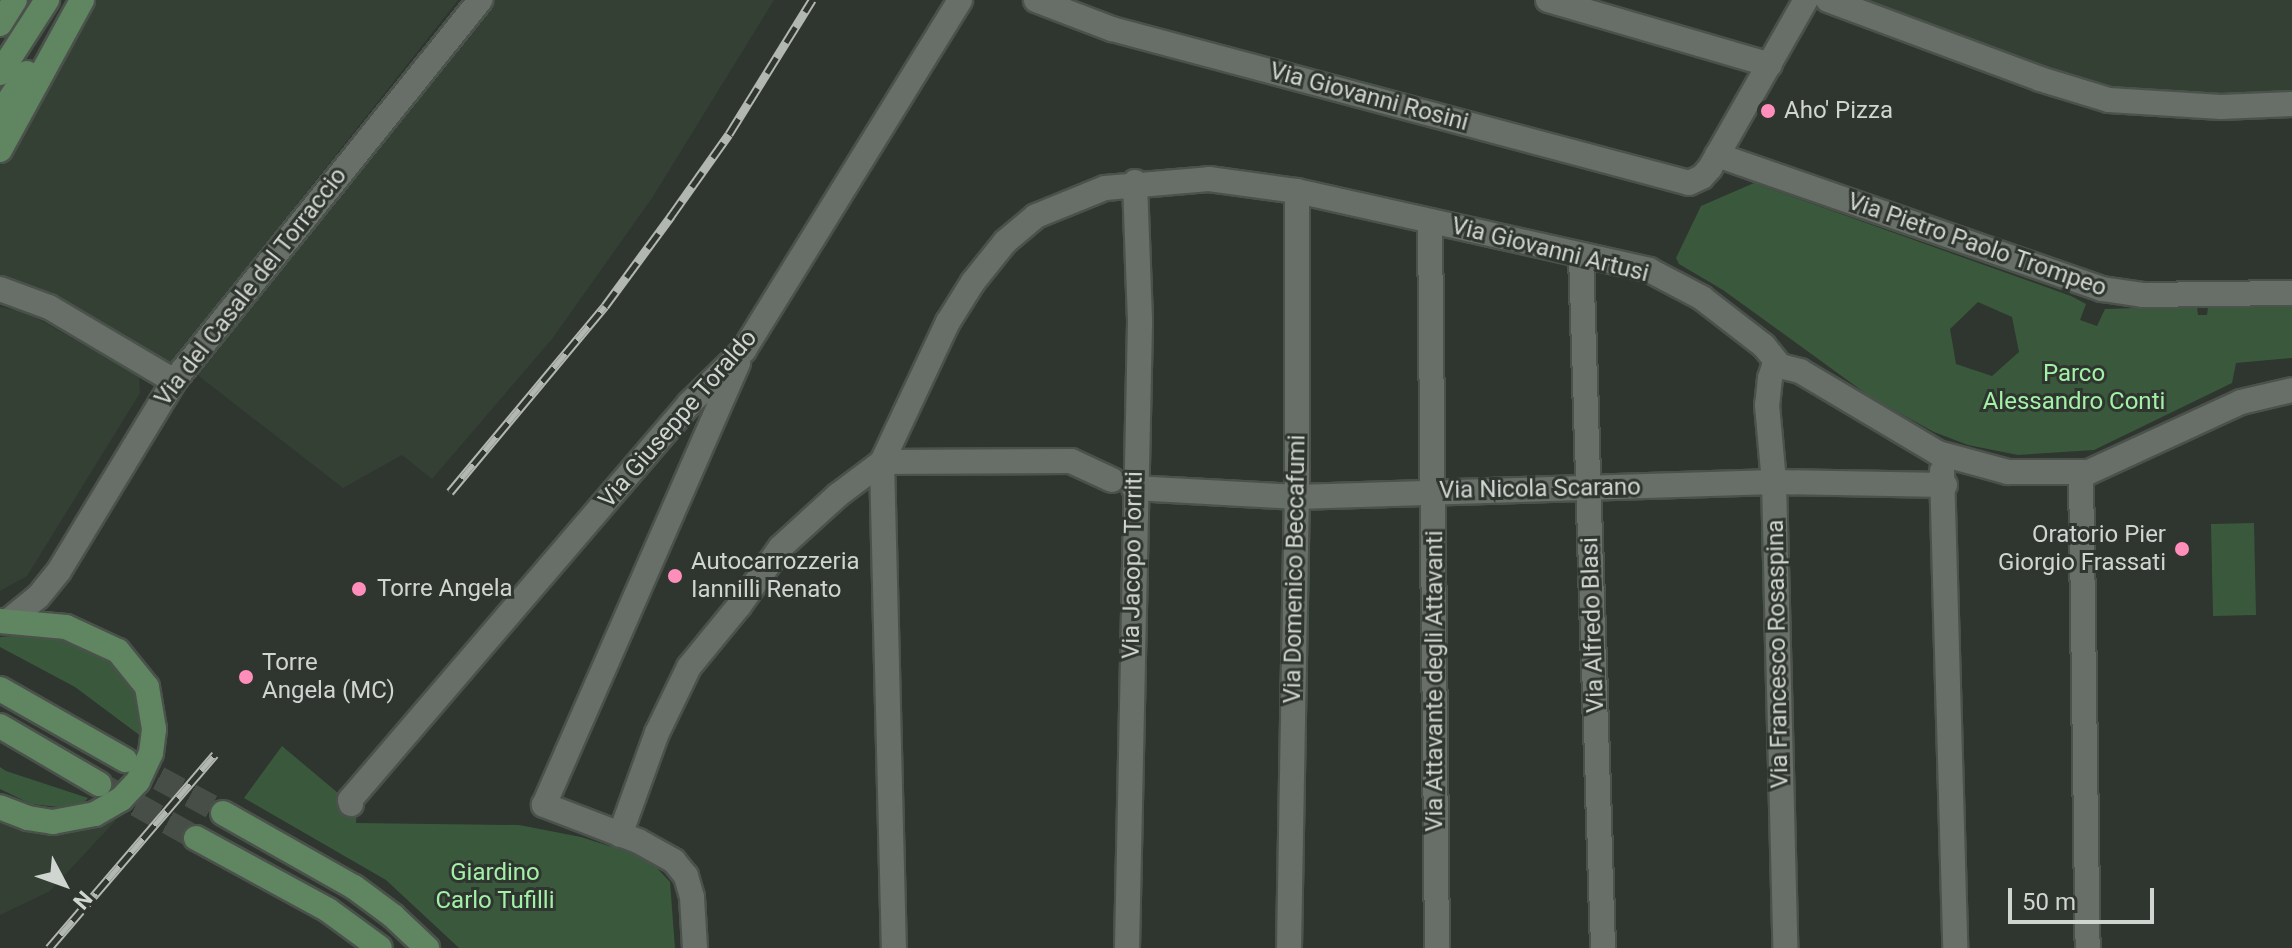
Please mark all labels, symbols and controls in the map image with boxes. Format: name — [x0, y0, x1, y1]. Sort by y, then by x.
street label: Via Giovanni Rosini — [1267, 57, 1471, 137]
place label: Aho' Pizza — [1784, 97, 1893, 125]
marker: Aho' Pizza — [1759, 102, 1777, 120]
street label: Via del Casale del Torraccio — [149, 162, 353, 412]
street label: Via Pietro Paolo Trompeo — [1844, 187, 2110, 303]
street label: Via Giovanni Artusi — [1448, 212, 1652, 288]
street label: Via Giuseppe Toraldo — [593, 324, 763, 514]
park label: Parco Alessandro Conti — [1983, 360, 2165, 416]
street label: Via Domenico Beccafumi — [1278, 434, 1312, 704]
street label: Via Jacopo Torriti — [1117, 471, 1149, 659]
street label: Via Nicola Scarano — [1439, 473, 1641, 505]
street label: Via Francesco Rosaspina — [1761, 519, 1795, 789]
place label: Oratorio Pier Giorgio Frassati — [1998, 521, 2166, 577]
street label: Via Attavante degli Attavanti — [1421, 530, 1449, 832]
street label: Via Alfredo Blasi — [1576, 537, 1610, 713]
marker: Oratorio Pier Giorgio Frassati — [2173, 540, 2191, 558]
place label: Autocarrozzeria Iannilli Renato — [691, 548, 860, 604]
marker: Autocarrozzeria Iannilli Renato — [666, 567, 684, 585]
place label: Torre Angela — [377, 575, 513, 603]
marker: Torre Angela — [348, 578, 370, 600]
place label: Torre Angela (MC) — [262, 649, 395, 705]
marker: Torre Angela (MC) — [237, 668, 255, 686]
north arrow — [24, 844, 104, 924]
park label: Giardino Carlo Tufilli — [435, 859, 555, 915]
scale bar — [2012, 872, 2158, 922]
text: N — [68, 886, 97, 914]
text: 50 m — [2022, 888, 2076, 916]

